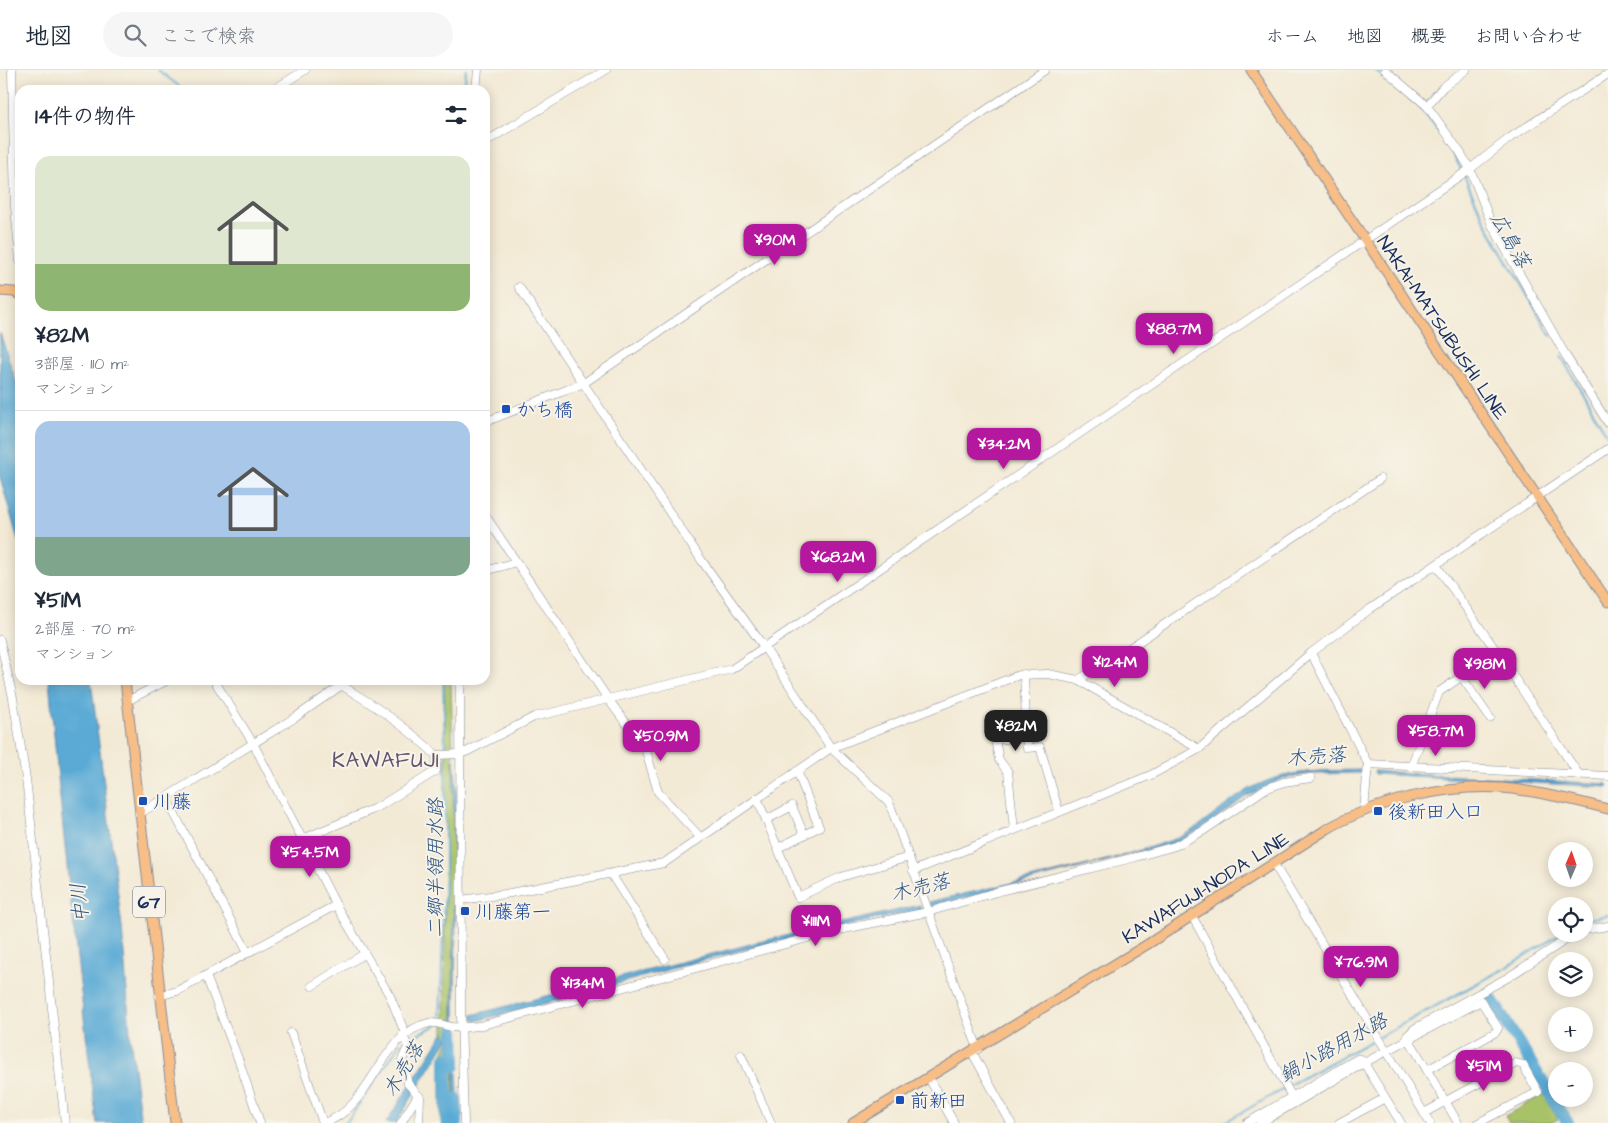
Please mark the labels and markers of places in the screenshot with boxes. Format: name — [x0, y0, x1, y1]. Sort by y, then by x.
pin: ¥90M — [745, 224, 805, 266]
pin: ¥88.7M — [1133, 312, 1215, 355]
place label: かち橋 — [516, 397, 573, 424]
marker: かち橋 — [500, 403, 512, 415]
pin: ¥34.2M — [963, 428, 1045, 470]
pin: ¥68.2M — [797, 540, 879, 583]
pin: ¥124M — [1080, 646, 1150, 688]
pin: ¥98M — [1455, 648, 1515, 690]
pin: ¥82M — [986, 710, 1046, 752]
pin: ¥58.7M — [1395, 714, 1477, 757]
pin: ¥50.9M — [620, 720, 702, 762]
place label: 川藤 — [153, 789, 191, 816]
marker: 川藤 — [137, 795, 149, 807]
place label: 後新田入口 — [1388, 799, 1483, 826]
marker: 後新田入口 — [1372, 805, 1384, 817]
pin: ¥54.5M — [269, 836, 351, 878]
place label: 川藤第一 — [475, 899, 551, 926]
pin: ¥111M — [781, 904, 851, 947]
marker: 川藤第一 — [459, 905, 471, 917]
pin: ¥76.9M — [1320, 946, 1402, 988]
pin: ¥134M — [548, 966, 618, 1009]
pin: ¥51M — [1454, 1050, 1514, 1092]
place label: 前新田 — [910, 1088, 967, 1115]
marker: 前新田 — [894, 1094, 906, 1106]

